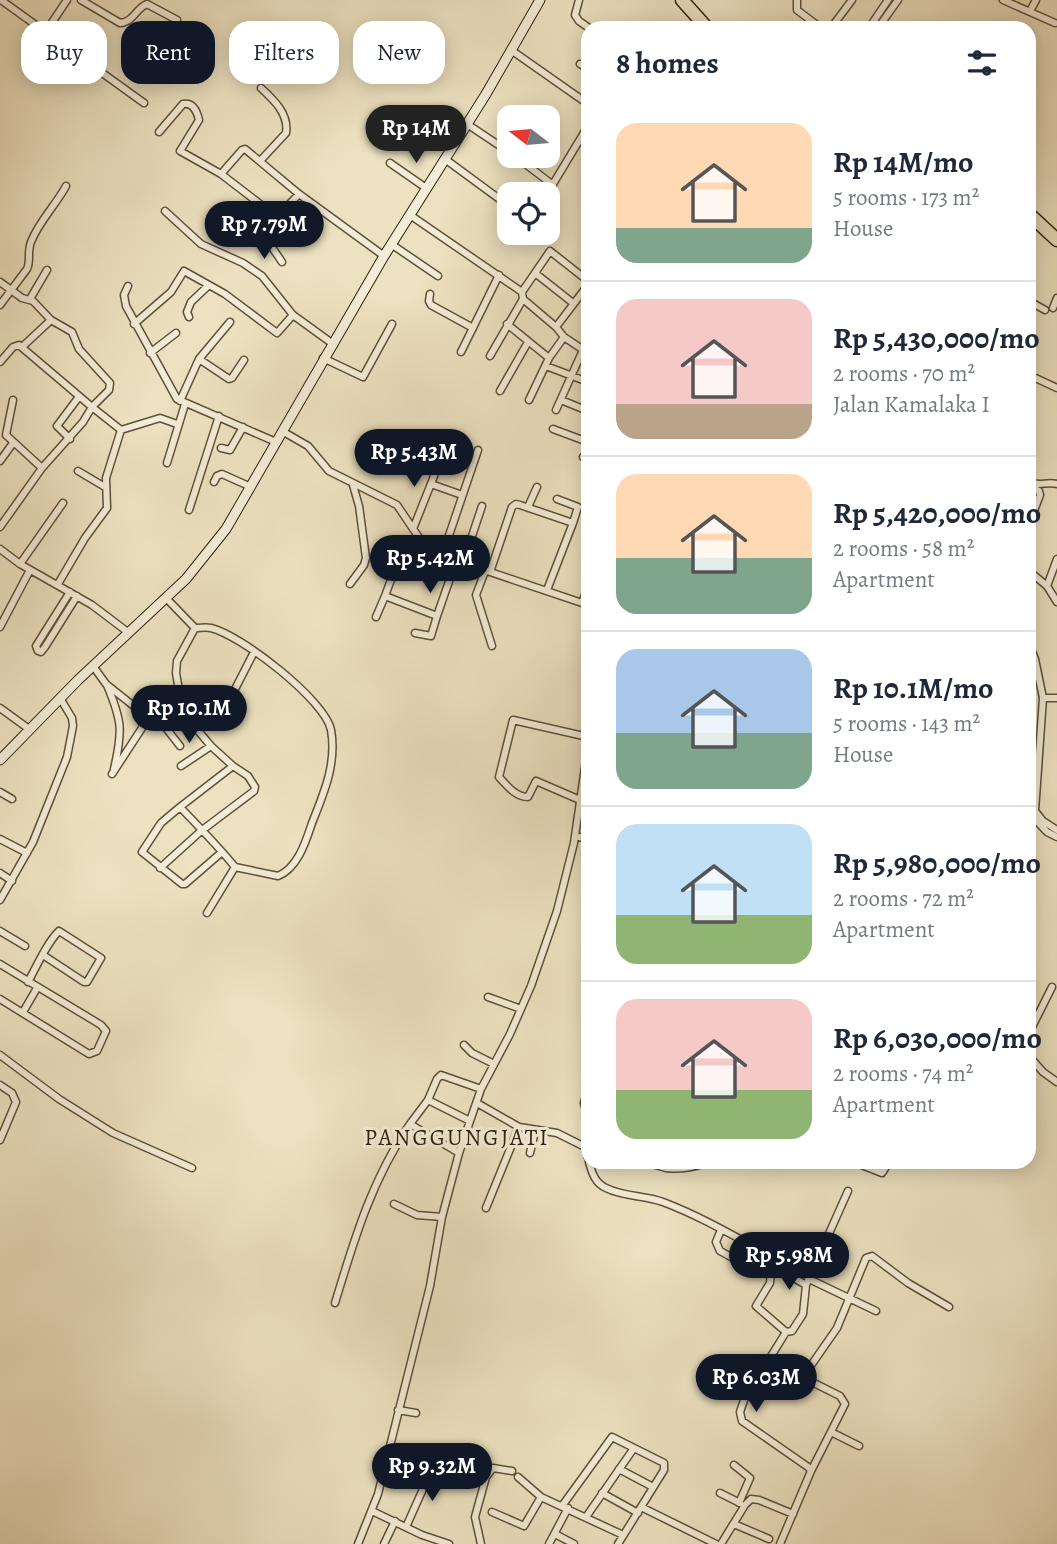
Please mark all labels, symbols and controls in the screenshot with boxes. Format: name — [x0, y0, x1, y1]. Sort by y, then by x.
chip: Buy — [21, 21, 107, 84]
chip: Rent — [121, 21, 215, 84]
chip: Filters — [229, 21, 339, 84]
chip: New — [353, 21, 445, 84]
text: 8 homes — [616, 43, 719, 83]
icon: filters — [963, 44, 1001, 82]
north arrow — [497, 105, 560, 168]
map controls — [497, 105, 560, 245]
pin: Rp 14M — [359, 106, 473, 165]
text: Rp 14M — [381, 112, 451, 143]
text: Rp 14M/mo — [833, 142, 974, 182]
icon: home — [672, 151, 756, 235]
button: locate — [497, 182, 560, 245]
text: 5 rooms · 173 m² — [833, 182, 979, 213]
pin: Rp 7.79M — [192, 202, 336, 261]
text: Rp 7.79M — [221, 208, 307, 239]
text: House — [833, 213, 893, 244]
text: Rp 5,430,000/mo — [833, 318, 1040, 358]
icon: home — [672, 327, 756, 411]
text: 2 rooms · 70 m² — [833, 358, 975, 389]
text: Jalan Kamalaka I — [833, 389, 990, 420]
pin: Rp 5.43M — [342, 430, 486, 489]
text: Rp 5.43M — [371, 436, 457, 467]
text: Rp 5,420,000/mo — [833, 493, 1041, 533]
icon: home — [672, 502, 756, 586]
text: 2 rooms · 58 m² — [833, 533, 974, 564]
pin: Rp 5.42M — [358, 536, 502, 595]
text: Rp 5.42M — [386, 542, 474, 573]
text: Apartment — [833, 564, 935, 595]
text: Rp 10.1M/mo — [833, 668, 994, 708]
icon: home — [672, 677, 756, 761]
pin: Rp 10.1M — [117, 686, 261, 745]
text: Rp 10.1M — [147, 692, 231, 723]
text: 5 rooms · 143 m² — [833, 708, 980, 739]
text: House — [833, 739, 893, 770]
text: Rp 5,980,000/mo — [833, 843, 1041, 883]
icon: home — [672, 852, 756, 936]
text: 2 rooms · 72 m² — [833, 883, 974, 914]
text: Apartment — [833, 914, 935, 945]
text: Rp 6,030,000/mo — [833, 1018, 1042, 1058]
icon: home — [672, 1027, 756, 1111]
text: 2 rooms · 74 m² — [833, 1058, 973, 1089]
text: Apartment — [833, 1089, 935, 1120]
district label: PANGGUNGJATI — [364, 1122, 550, 1153]
pin: Rp 5.98M — [717, 1232, 861, 1292]
text: Rp 5.98M — [745, 1239, 833, 1270]
pin: Rp 6.03M — [684, 1354, 828, 1414]
text: Rp 6.03M — [712, 1361, 800, 1392]
pin: Rp 9.32M — [360, 1444, 504, 1503]
text: Rp 9.32M — [388, 1450, 476, 1481]

